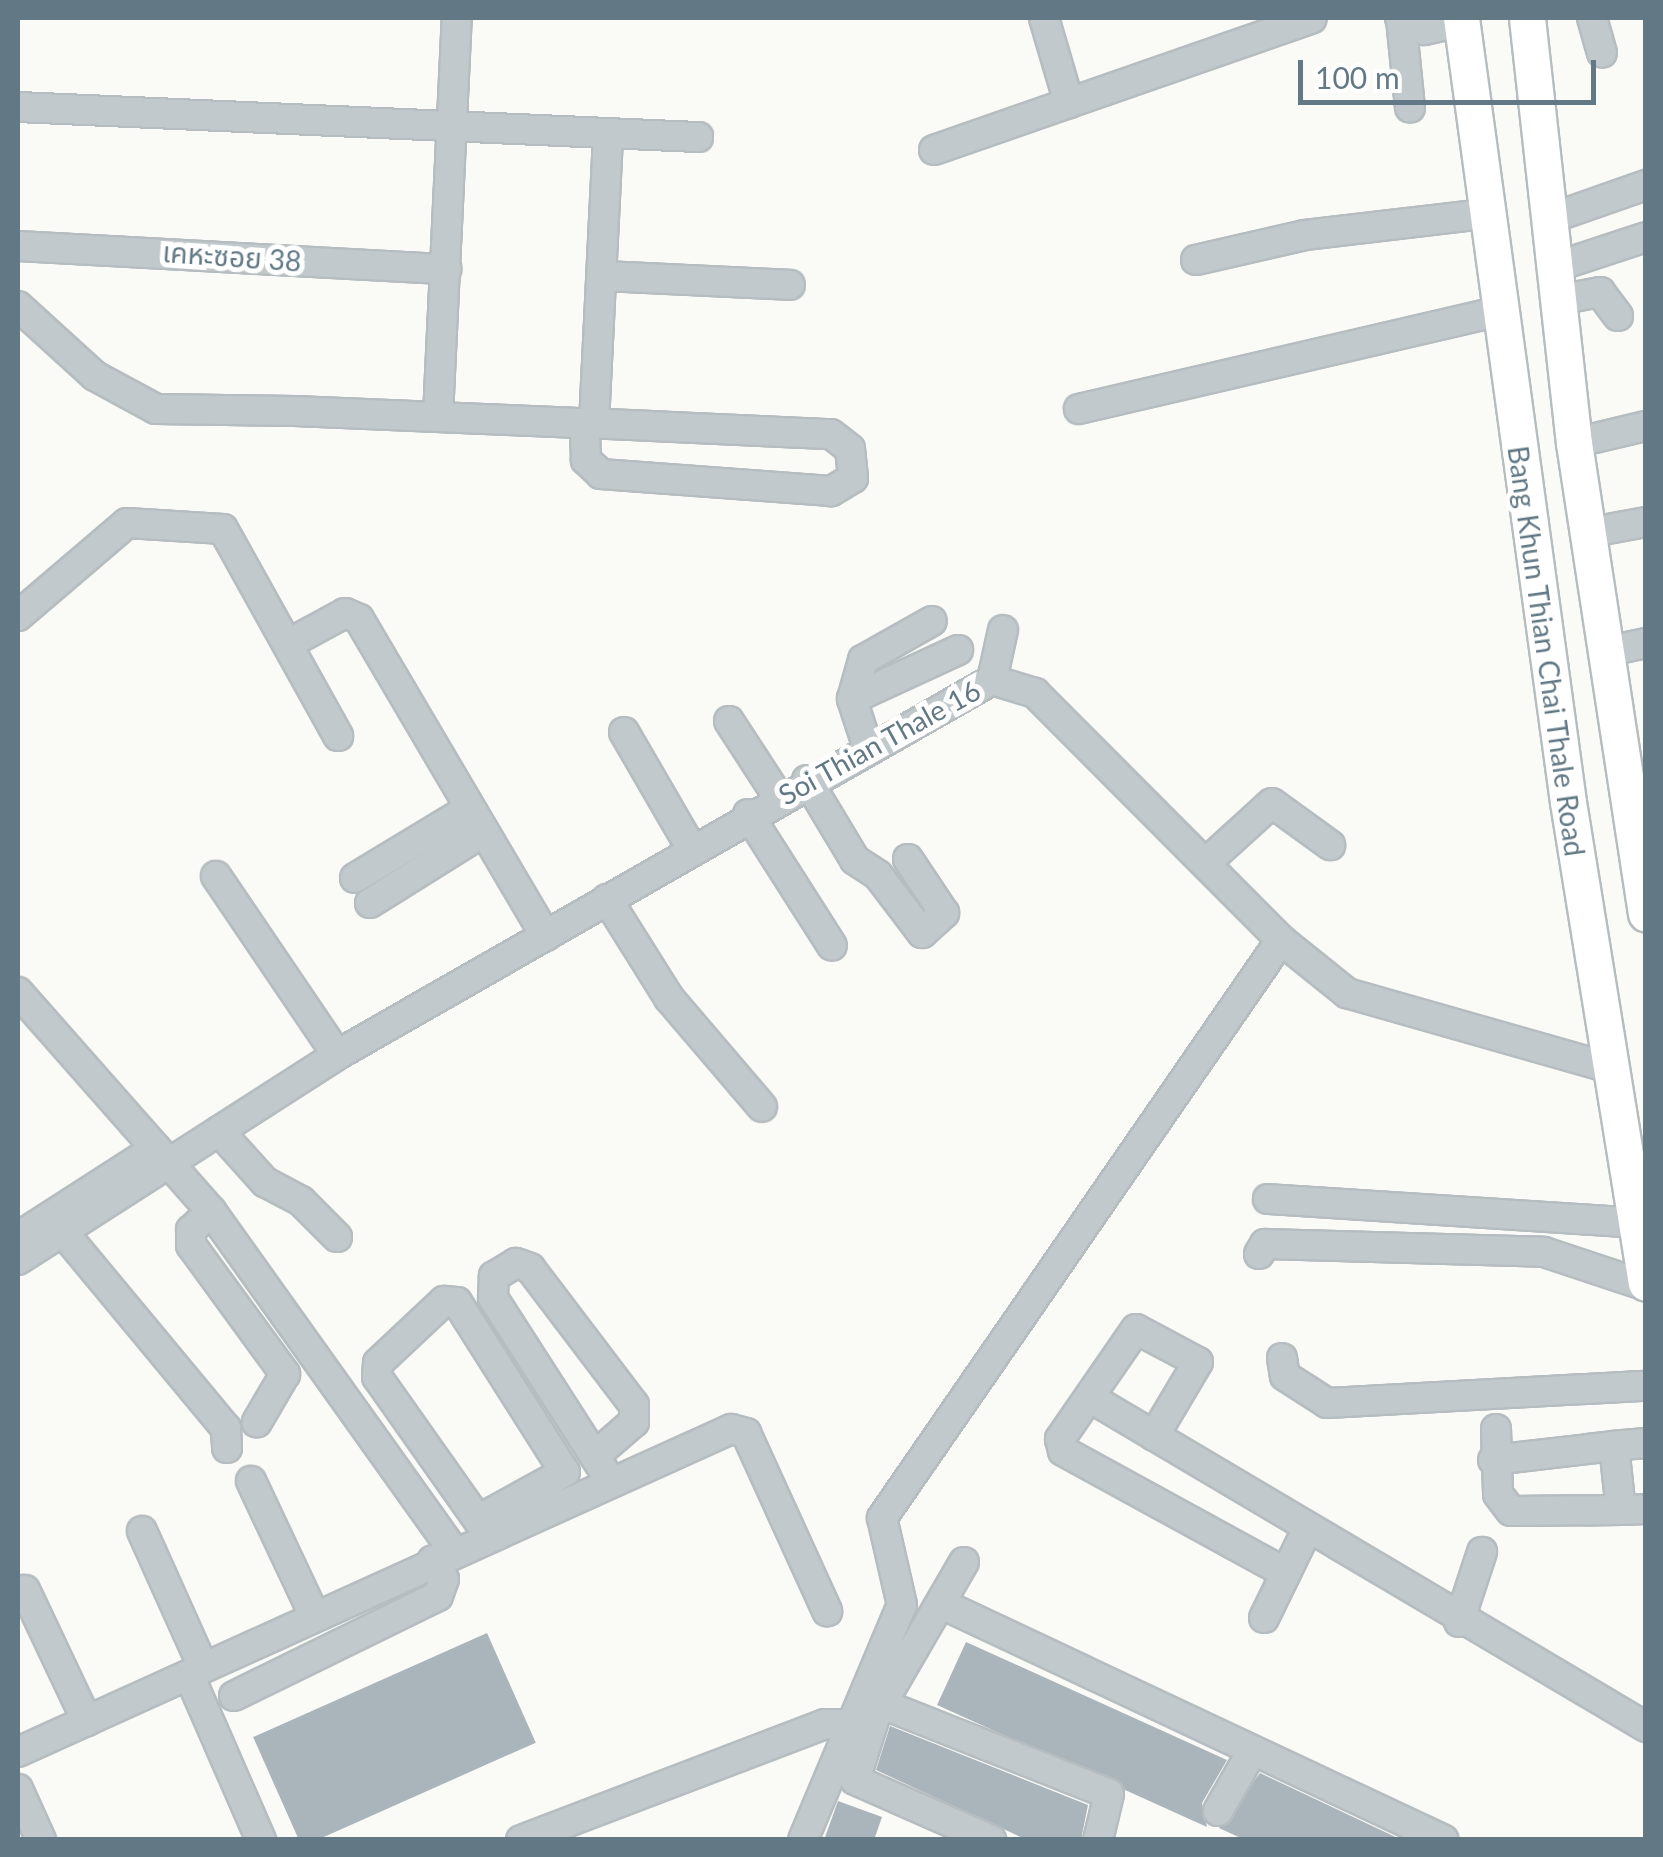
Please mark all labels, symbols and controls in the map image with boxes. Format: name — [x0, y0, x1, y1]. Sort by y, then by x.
scale bar — [1303, 40, 1600, 102]
text: 100 m — [1315, 59, 1400, 95]
street label: เคหะซอย 38 — [162, 234, 302, 278]
street label: Bang Khun Thian Chai Thale Road — [1501, 443, 1593, 859]
street label: Soi Thian Thale 16 — [772, 672, 986, 812]

